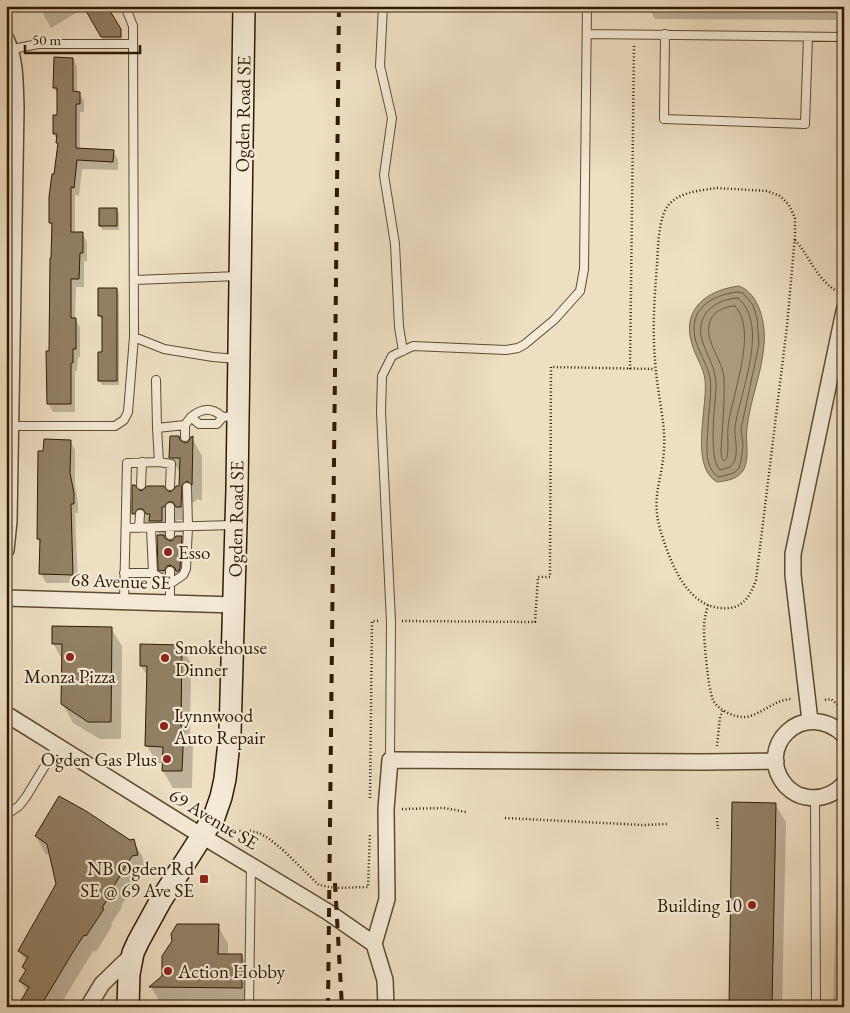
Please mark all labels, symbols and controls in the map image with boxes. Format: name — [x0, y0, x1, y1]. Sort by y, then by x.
scale bar — [25, 22, 140, 54]
text: 50 m — [32, 30, 61, 49]
street label: Ogden Road SE — [229, 55, 257, 173]
street label: Ogden Road SE — [222, 460, 250, 578]
place label: Esso — [178, 540, 210, 565]
marker: Esso — [162, 546, 174, 558]
street label: 68 Avenue SE — [71, 567, 172, 595]
place label: Smokehouse Dinner — [175, 635, 267, 682]
marker: Monza Pizza — [64, 651, 76, 663]
marker: Smokehouse Dinner — [159, 652, 171, 664]
place label: Monza Pizza — [24, 664, 116, 689]
place label: Lynnwood Auto Repair — [173, 703, 266, 750]
marker: Lynnwood Auto Repair — [158, 720, 170, 732]
place label: Ogden Gas Plus — [41, 747, 157, 772]
marker: Ogden Gas Plus — [161, 753, 173, 765]
street label: 69 Avenue SE — [165, 783, 264, 856]
place label: NB Ogden Rd SE @ 69 Ave SE — [80, 856, 194, 903]
marker: NB Ogden Rd SE @ 69 Ave SE — [198, 873, 210, 885]
place label: Building 10 — [657, 893, 742, 918]
marker: Building 10 — [746, 899, 758, 911]
place label: Action Hobby — [177, 959, 286, 984]
marker: Action Hobby — [162, 965, 174, 977]

